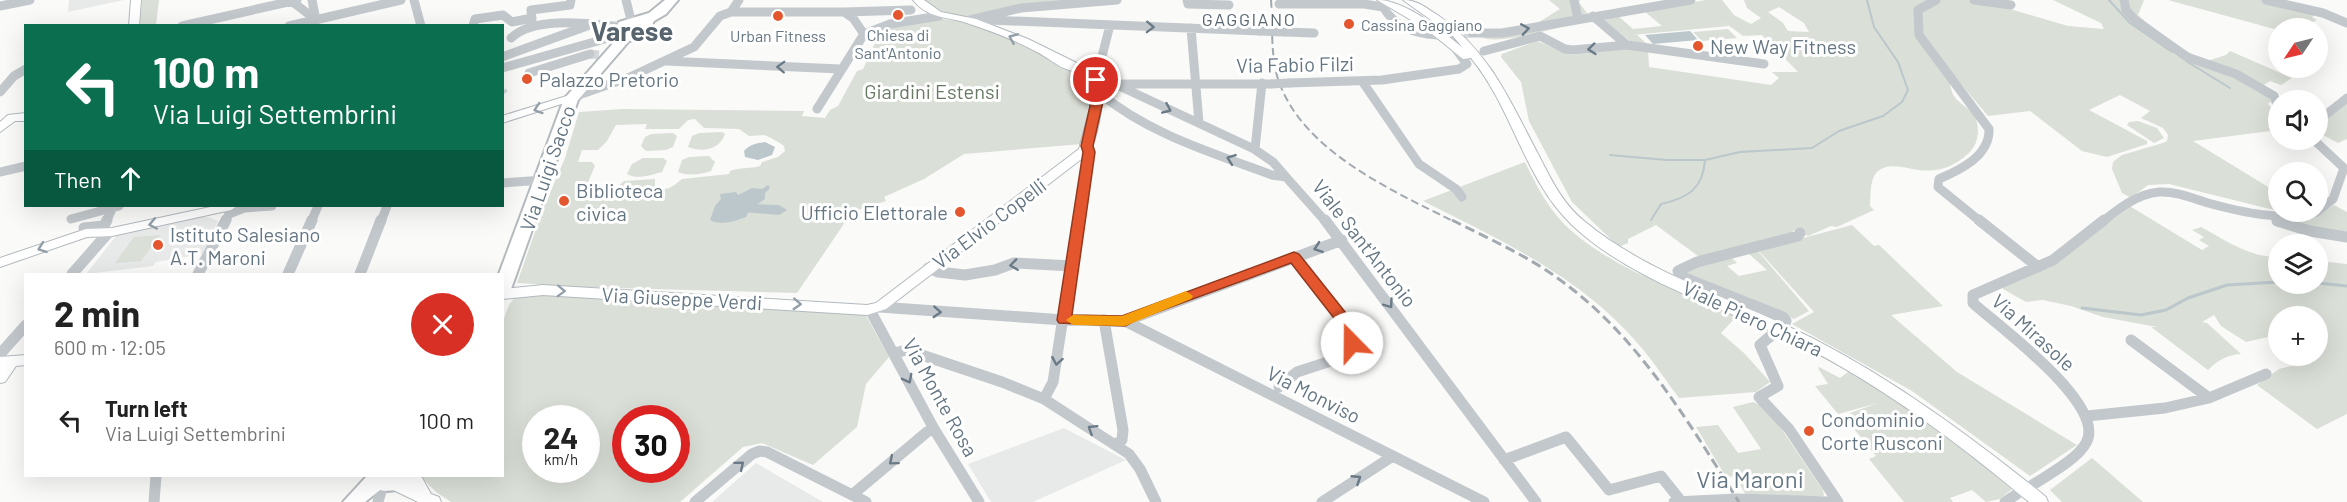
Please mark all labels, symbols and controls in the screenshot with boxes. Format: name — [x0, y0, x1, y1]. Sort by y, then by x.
marker: Chiesa di Sant'Antonio — [891, 8, 905, 22]
district label: GAGGIANO — [1202, 8, 1296, 30]
marker: Urban Fitness — [771, 9, 785, 23]
district label: Varese — [591, 14, 673, 46]
place label: Cassina Gaggiano — [1361, 15, 1483, 34]
marker: Cassina Gaggiano — [1342, 17, 1356, 31]
north arrow — [2268, 18, 2328, 78]
map controls — [2268, 18, 2328, 366]
one-way arrow — [1146, 20, 1155, 33]
one-way arrow — [1520, 23, 1530, 36]
place label: Chiesa di Sant'Antonio — [854, 25, 942, 62]
place label: Urban Fitness — [730, 26, 826, 45]
one-way arrow — [1008, 33, 1019, 45]
place label: New Way Fitness — [1710, 34, 1856, 58]
marker: New Way Fitness — [1691, 39, 1705, 53]
one-way arrow — [1588, 42, 1597, 55]
text: 100 m — [153, 46, 259, 96]
icon: left — [54, 48, 132, 126]
street label: Via Fabio Filzi — [1236, 51, 1354, 77]
pin — [1070, 54, 1121, 105]
one-way arrow — [777, 61, 786, 74]
icon: arrive — [1079, 63, 1112, 96]
place label: Palazzo Pretorio — [539, 67, 679, 91]
marker: Palazzo Pretorio — [520, 72, 534, 86]
park label: Giardini Estensi — [864, 79, 1000, 103]
button: sound — [2268, 90, 2328, 150]
text: Via Luigi Settembrini — [153, 97, 397, 129]
one-way arrow — [533, 101, 544, 114]
one-way arrow — [1161, 101, 1172, 113]
street label: Via Luigi Sacco — [514, 102, 580, 234]
one-way arrow — [1226, 154, 1237, 167]
icon: ahead — [114, 162, 147, 195]
button: search — [2268, 162, 2328, 222]
text: Then — [54, 166, 102, 192]
street label: Via Elvio Copelli — [927, 172, 1051, 274]
street label: Viale Sant'Antonio — [1308, 174, 1422, 312]
place label: Biblioteca civica — [576, 178, 663, 225]
marker: Biblioteca civica — [557, 194, 571, 208]
place label: Ufficio Elettorale — [801, 200, 948, 224]
marker: Ufficio Elettorale — [953, 205, 967, 219]
one-way arrow — [149, 217, 159, 230]
place label: Istituto Salesiano A.T. Maroni — [170, 222, 320, 269]
button: layers — [2268, 234, 2328, 294]
marker: Istituto Salesiano A.T. Maroni — [151, 238, 165, 252]
one-way arrow — [38, 240, 48, 253]
one-way arrow — [1313, 241, 1324, 254]
one-way arrow — [1009, 258, 1019, 271]
street label: Viale Piero Chiara — [1679, 275, 1827, 361]
street label: Via Giuseppe Verdi — [601, 282, 763, 314]
one-way arrow — [556, 284, 565, 297]
street label: Via Mirasole — [1987, 288, 2081, 376]
text: 2 min — [54, 291, 140, 334]
button: close — [411, 293, 474, 356]
one-way arrow — [1382, 297, 1393, 308]
one-way arrow — [793, 298, 802, 311]
one-way arrow — [933, 306, 942, 319]
button: + — [2268, 306, 2328, 366]
position arrow — [1320, 311, 1384, 375]
street label: Via Monte Rosa — [899, 334, 983, 460]
text: 600 m · 12:05 — [54, 335, 166, 359]
one-way arrow — [1051, 355, 1064, 365]
street label: Via Monviso — [1263, 360, 1365, 428]
one-way arrow — [901, 373, 912, 383]
text: Turn left — [105, 395, 188, 421]
icon: left — [54, 404, 87, 437]
speed limit sign: 30 — [612, 405, 690, 483]
text: 100 m — [419, 407, 474, 433]
place label: Condominio Corte Rusconi — [1821, 407, 1943, 454]
text: 24 — [544, 419, 578, 455]
text: Via Luigi Settembrini — [105, 421, 286, 445]
marker: Condominio Corte Rusconi — [1802, 424, 1816, 438]
one-way arrow — [1088, 425, 1099, 436]
text: km/h — [544, 450, 578, 468]
one-way arrow — [889, 453, 900, 464]
one-way arrow — [733, 461, 744, 472]
street label: Via Maroni — [1696, 464, 1804, 493]
one-way arrow — [1351, 475, 1362, 486]

